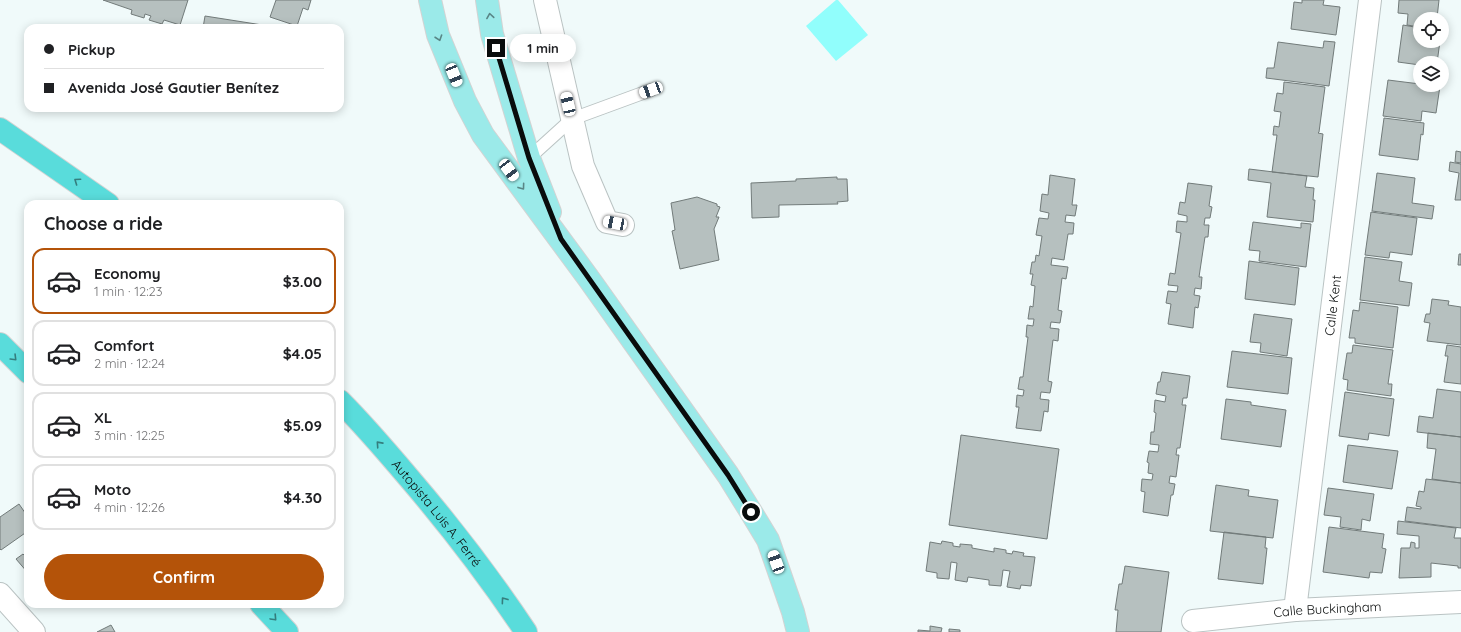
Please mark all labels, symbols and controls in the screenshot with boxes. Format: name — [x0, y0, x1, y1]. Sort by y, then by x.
map controls — [1413, 12, 1449, 92]
button: locate — [1413, 12, 1449, 48]
one-way arrow — [486, 13, 495, 19]
one-way arrow — [435, 34, 443, 41]
callout: 1 min — [510, 34, 576, 62]
route end — [487, 39, 505, 57]
text: Pickup — [68, 40, 115, 59]
text: 1 min — [527, 40, 559, 56]
button: layers — [1413, 56, 1449, 92]
car — [444, 62, 464, 88]
text: Avenida José Gautier Benítez — [68, 78, 279, 97]
car — [638, 80, 664, 100]
car — [559, 91, 577, 117]
car — [497, 157, 521, 183]
one-way arrow — [74, 179, 81, 186]
one-way arrow — [517, 183, 524, 190]
text: Choose a ride — [44, 212, 163, 235]
car — [602, 215, 628, 231]
icon: car — [46, 263, 82, 299]
text: Economy — [94, 264, 161, 283]
text: $3.00 — [283, 272, 322, 291]
street label: Calle Kent — [1321, 274, 1344, 337]
text: 1 min · 12:23 — [94, 283, 163, 299]
icon: car — [46, 335, 82, 371]
text: Comfort — [94, 336, 155, 355]
text: $4.05 — [283, 344, 322, 363]
one-way arrow — [9, 353, 17, 361]
text: 2 min · 12:24 — [94, 355, 165, 371]
icon: car — [46, 407, 82, 443]
text: XL — [94, 408, 112, 427]
text: $5.09 — [284, 416, 322, 435]
text: 3 min · 12:25 — [94, 427, 165, 443]
one-way arrow — [377, 441, 384, 449]
street label: Autopista Luis A. Ferré — [389, 456, 485, 570]
icon: car — [46, 479, 82, 515]
text: Moto — [94, 480, 131, 499]
text: $4.30 — [283, 488, 322, 507]
text: 4 min · 12:26 — [94, 499, 165, 515]
route start — [742, 503, 760, 521]
car — [766, 549, 786, 575]
button: Confirm — [44, 554, 324, 600]
one-way arrow — [502, 597, 509, 604]
street label: Calle Buckingham — [1273, 598, 1382, 620]
one-way arrow — [269, 613, 277, 621]

